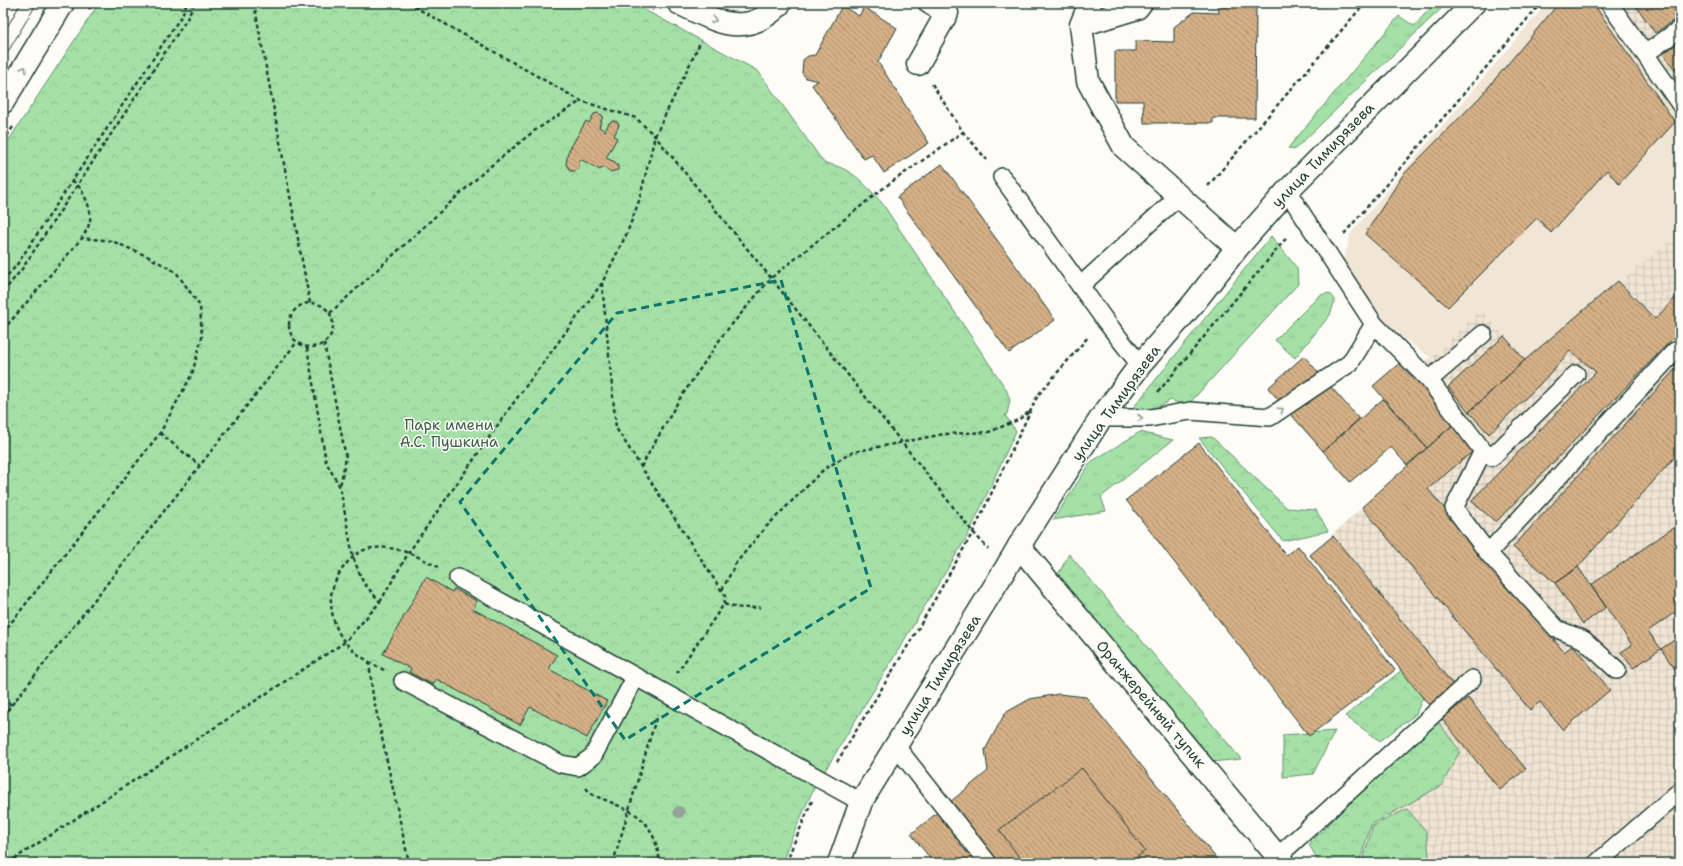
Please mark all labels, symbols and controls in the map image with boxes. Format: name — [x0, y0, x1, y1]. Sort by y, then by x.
one-way arrow — [710, 15, 717, 23]
one-way arrow — [19, 66, 26, 73]
street label: улица Тимирязева — [1268, 98, 1379, 212]
street label: улица Тимирязева — [1067, 340, 1165, 465]
one-way arrow — [1277, 407, 1284, 415]
one-way arrow — [1137, 414, 1143, 423]
park label: Парк имени А.С. Пушкина — [400, 415, 499, 452]
street label: улица Тимирязева — [895, 610, 986, 739]
street label: Оранжерейный тупик — [1092, 636, 1210, 772]

